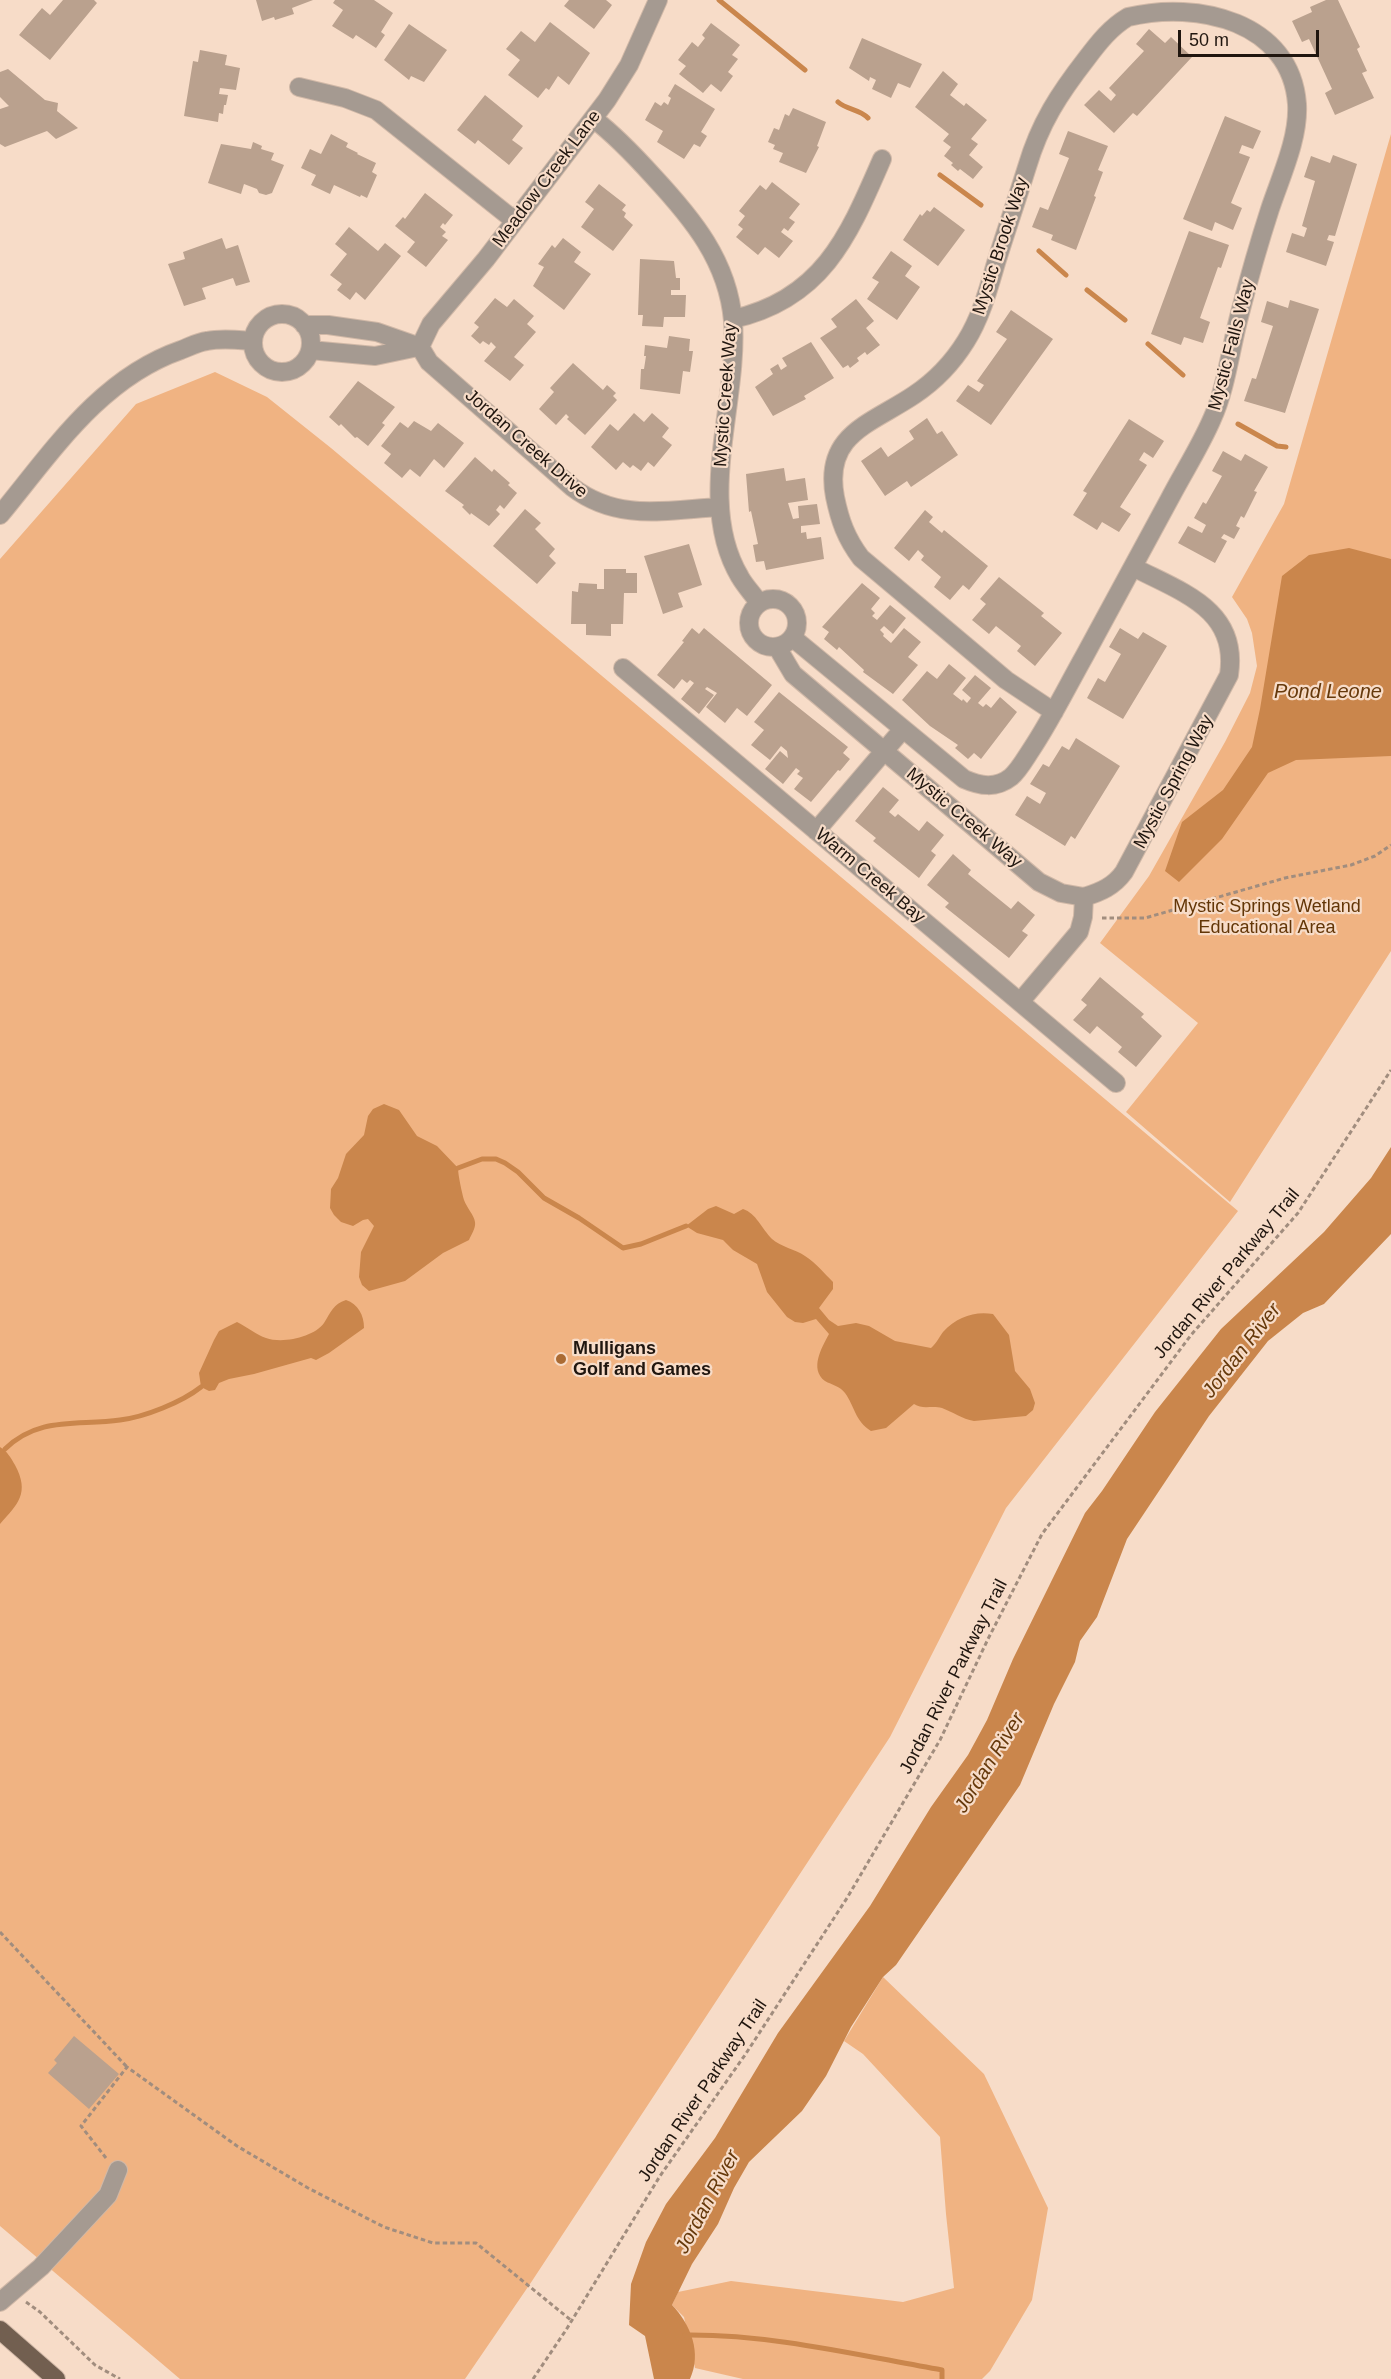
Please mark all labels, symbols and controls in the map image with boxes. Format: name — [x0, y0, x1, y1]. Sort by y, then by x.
scale bar — [1181, 18, 1322, 56]
text: 50 m — [1189, 30, 1229, 50]
street label: Meadow Creek Lane — [488, 106, 606, 252]
street label: Mystic Brook Way — [969, 174, 1033, 318]
street label: Mystic Falls Way — [1204, 277, 1260, 413]
street label: Mystic Creek Way — [710, 322, 742, 468]
street label: Jordan Creek Drive — [460, 385, 592, 503]
water label: Pond Leone — [1274, 680, 1382, 704]
street label: Mystic Spring Way — [1130, 711, 1218, 853]
street label: Mystic Creek Way — [902, 763, 1026, 873]
street label: Warm Creek Bay — [811, 824, 929, 928]
park label: Mystic Springs Wetland Educational Area — [1173, 896, 1361, 938]
street label: Jordan River Parkway Trail — [1150, 1185, 1304, 1363]
water label: Jordan River — [1198, 1299, 1286, 1403]
place label: Mulligans Golf and Games — [573, 1338, 711, 1380]
marker: Mulligans Golf and Games — [554, 1352, 568, 1366]
street label: Jordan River Parkway Trail — [895, 1576, 1013, 1778]
water label: Jordan River — [950, 1709, 1030, 1817]
street label: Jordan River Parkway Trail — [634, 1996, 772, 2186]
water label: Jordan River — [671, 2146, 745, 2258]

